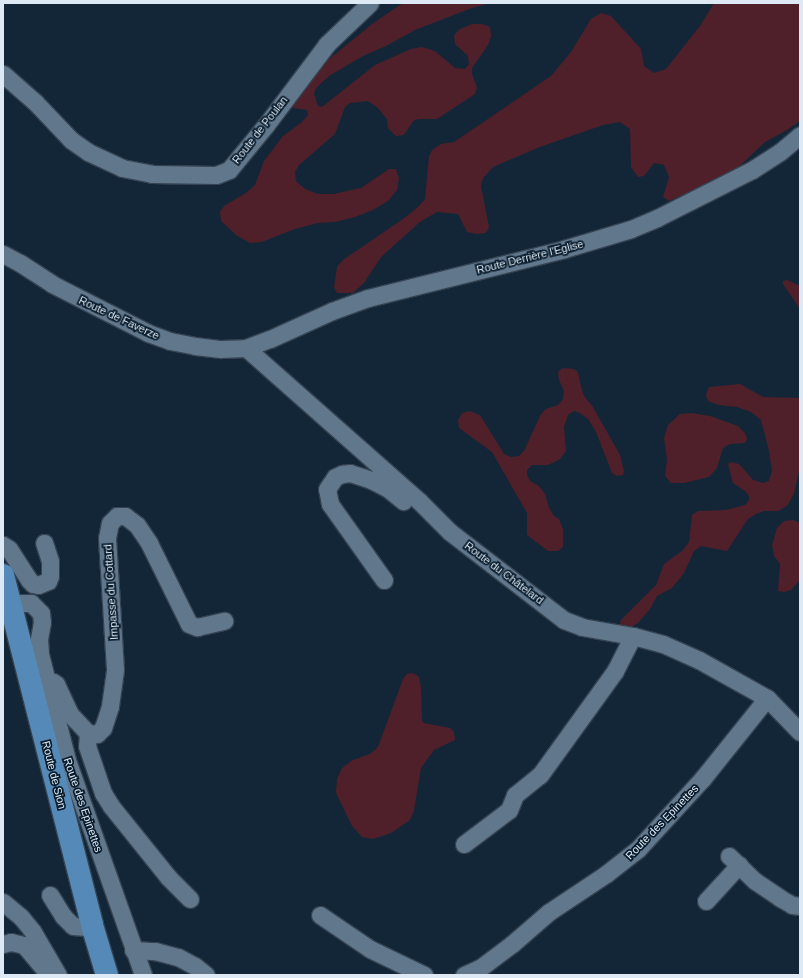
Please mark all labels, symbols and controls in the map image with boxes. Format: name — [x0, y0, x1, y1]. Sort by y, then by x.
street label: Route de Poulan — [230, 94, 290, 166]
street label: Route Derrière l'Eglise — [475, 237, 585, 277]
street label: Route de Faverze — [77, 294, 161, 342]
street label: Route du Châtelard — [462, 539, 546, 607]
street label: Impasse du Cottard — [101, 544, 121, 640]
street label: Route de Sion — [39, 740, 69, 810]
street label: Route des Epinettes — [61, 756, 105, 854]
street label: Route des Epinettes — [623, 782, 701, 862]

